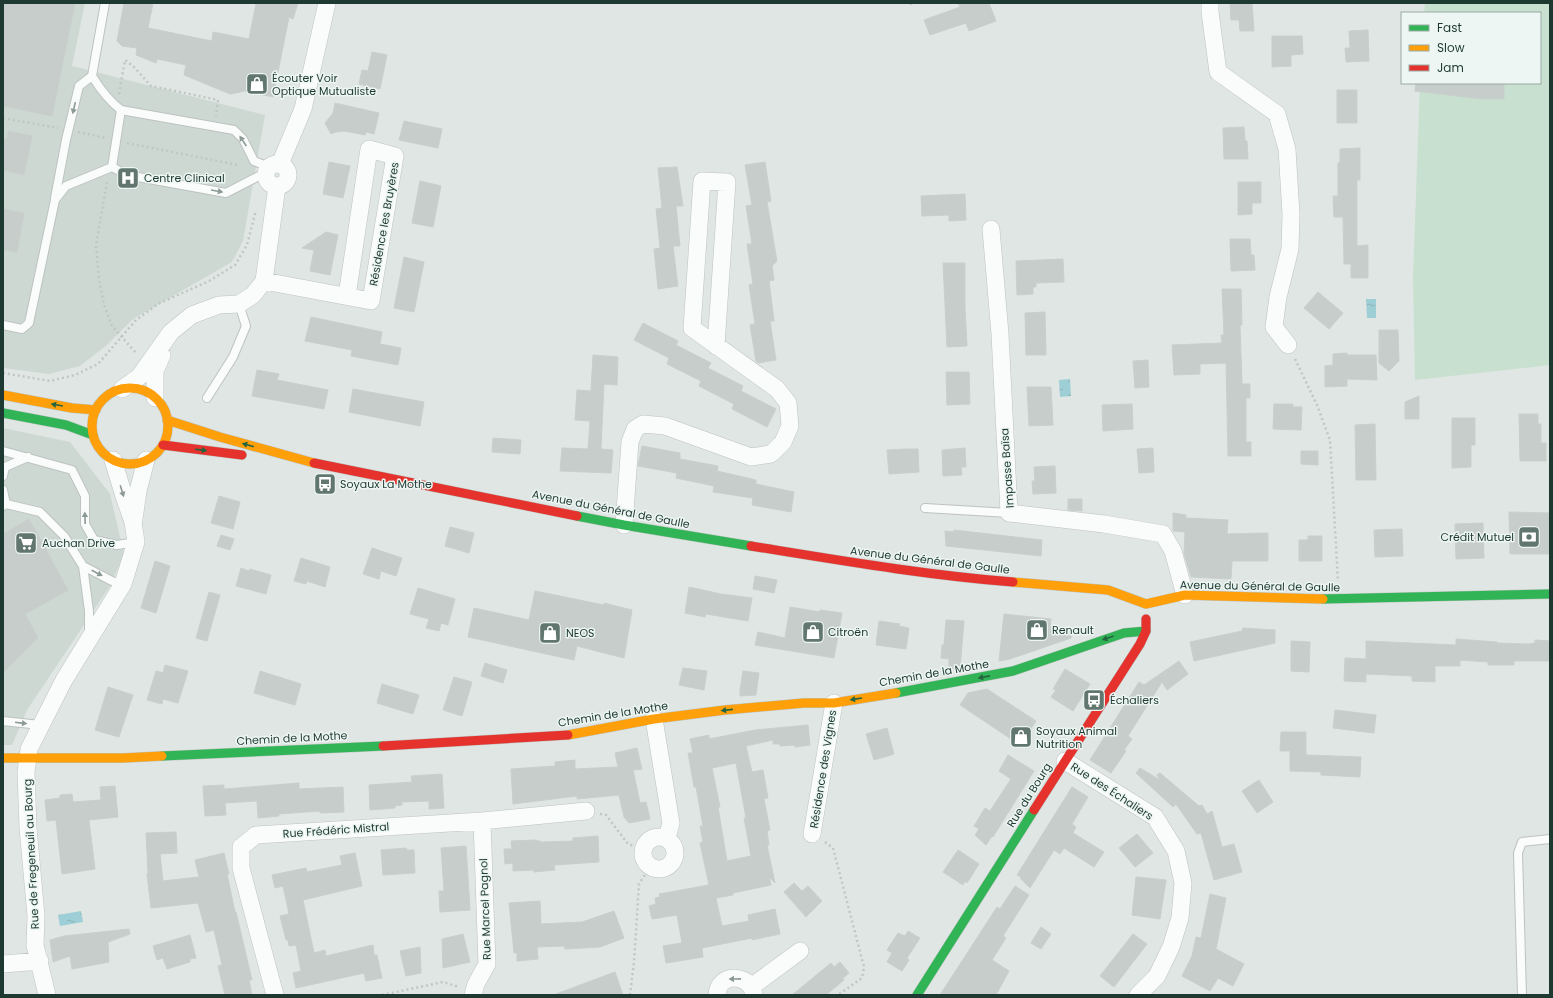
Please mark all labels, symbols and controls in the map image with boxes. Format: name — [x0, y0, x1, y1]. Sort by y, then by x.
legend — [1401, 12, 1541, 84]
text: Fast — [1437, 19, 1462, 36]
text: Slow — [1437, 39, 1465, 56]
text: Jam — [1437, 59, 1464, 76]
place label: Écouter Voir Optique Mutualiste — [272, 70, 376, 99]
shop icon: Écouter Voir Optique Mutualiste — [244, 71, 270, 97]
one-way arrow — [70, 102, 76, 114]
one-way arrow — [239, 136, 247, 146]
street label: Résidence les Bruyères — [365, 161, 403, 287]
hospital icon: Centre Clinical — [115, 165, 141, 191]
place label: Centre Clinical — [144, 170, 225, 186]
one-way arrow — [211, 189, 223, 195]
one-way arrow — [51, 402, 63, 408]
street label: Impasse Baïsa — [996, 427, 1018, 509]
one-way arrow — [241, 442, 253, 448]
one-way arrow — [195, 447, 207, 453]
bus stop icon: Soyaux La Mothe — [312, 471, 338, 497]
place label: Soyaux La Mothe — [340, 476, 432, 492]
one-way arrow — [119, 485, 125, 497]
street label: Avenue du Général de Gaulle — [531, 486, 691, 532]
one-way arrow — [82, 511, 88, 524]
bank icon: Crédit Mutuel — [1516, 524, 1542, 550]
place label: Crédit Mutuel — [1440, 529, 1514, 545]
supermarket icon: Auchan Drive — [13, 530, 39, 556]
place label: Auchan Drive — [42, 535, 115, 551]
street label: Avenue du Général de Gaulle — [849, 542, 1011, 578]
one-way arrow — [91, 570, 103, 576]
street label: Avenue du Général de Gaulle — [1180, 577, 1341, 595]
shop icon: Renault — [1024, 617, 1050, 643]
shop icon: Citroën — [800, 619, 826, 645]
shop icon: NEOS — [537, 620, 563, 646]
place label: Renault — [1052, 622, 1094, 638]
place label: Citroën — [828, 624, 868, 640]
place label: NEOS — [566, 625, 594, 641]
one-way arrow — [1102, 635, 1114, 641]
street label: Chemin de la Mothe — [878, 655, 990, 691]
one-way arrow — [978, 674, 990, 680]
bus stop icon: Échaliers — [1081, 687, 1107, 713]
place label: Échaliers — [1110, 692, 1159, 708]
one-way arrow — [850, 696, 862, 702]
street label: Chemin de la Mothe — [557, 697, 669, 731]
one-way arrow — [721, 707, 733, 713]
street label: Résidence des Vignes — [806, 708, 840, 829]
one-way arrow — [15, 720, 28, 726]
place label: Soyaux Animal Nutrition — [1036, 723, 1117, 752]
shop icon: Soyaux Animal Nutrition — [1008, 724, 1034, 750]
street label: Chemin de la Mothe — [236, 727, 348, 749]
street label: Rue des Échaliers — [1068, 758, 1157, 824]
street label: Rue du Bourg — [1003, 760, 1055, 830]
street label: Rue de Fregeneuil au Bourg — [19, 778, 43, 930]
street label: Rue Frédéric Mistral — [282, 818, 390, 842]
street label: Rue Marcel Pagnol — [475, 858, 495, 960]
one-way arrow — [728, 976, 741, 982]

